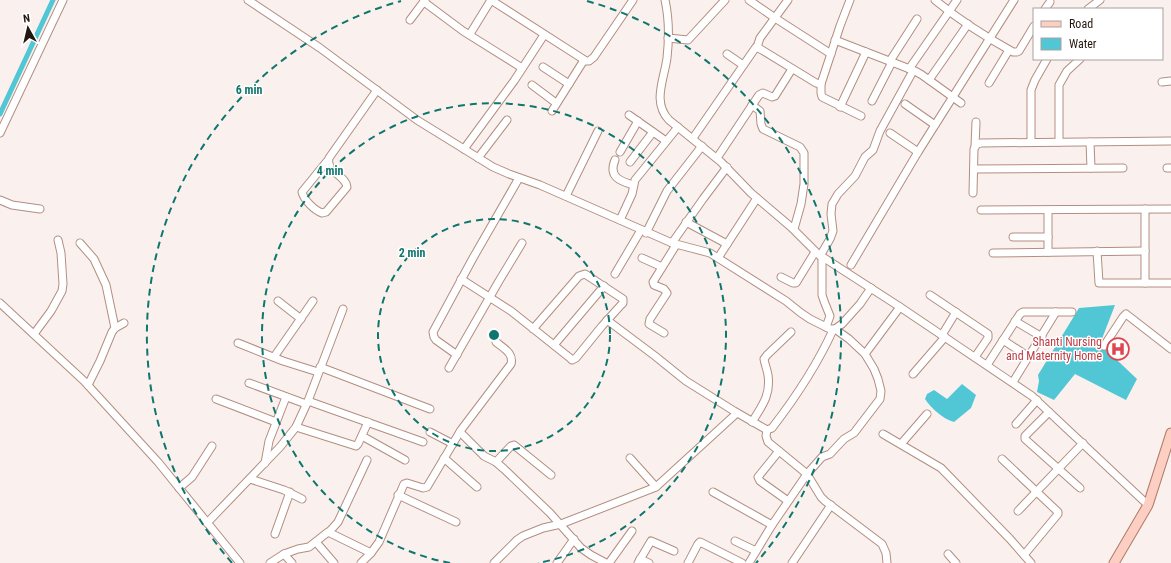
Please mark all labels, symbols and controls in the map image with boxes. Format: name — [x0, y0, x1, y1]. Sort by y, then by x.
north arrow — [8, 8, 48, 48]
legend — [1033, 8, 1163, 60]
text: N — [22, 12, 31, 25]
text: Road — [1069, 17, 1093, 31]
text: Water — [1069, 37, 1097, 51]
text: 6 min — [236, 83, 262, 97]
text: 4 min — [317, 164, 343, 178]
text: 2 min — [399, 246, 425, 260]
centre of rings — [487, 328, 501, 342]
place label: Shanti Nursing and Maternity Home — [1006, 335, 1102, 363]
hospital icon: Shanti Nursing and Maternity Home — [1105, 336, 1131, 362]

